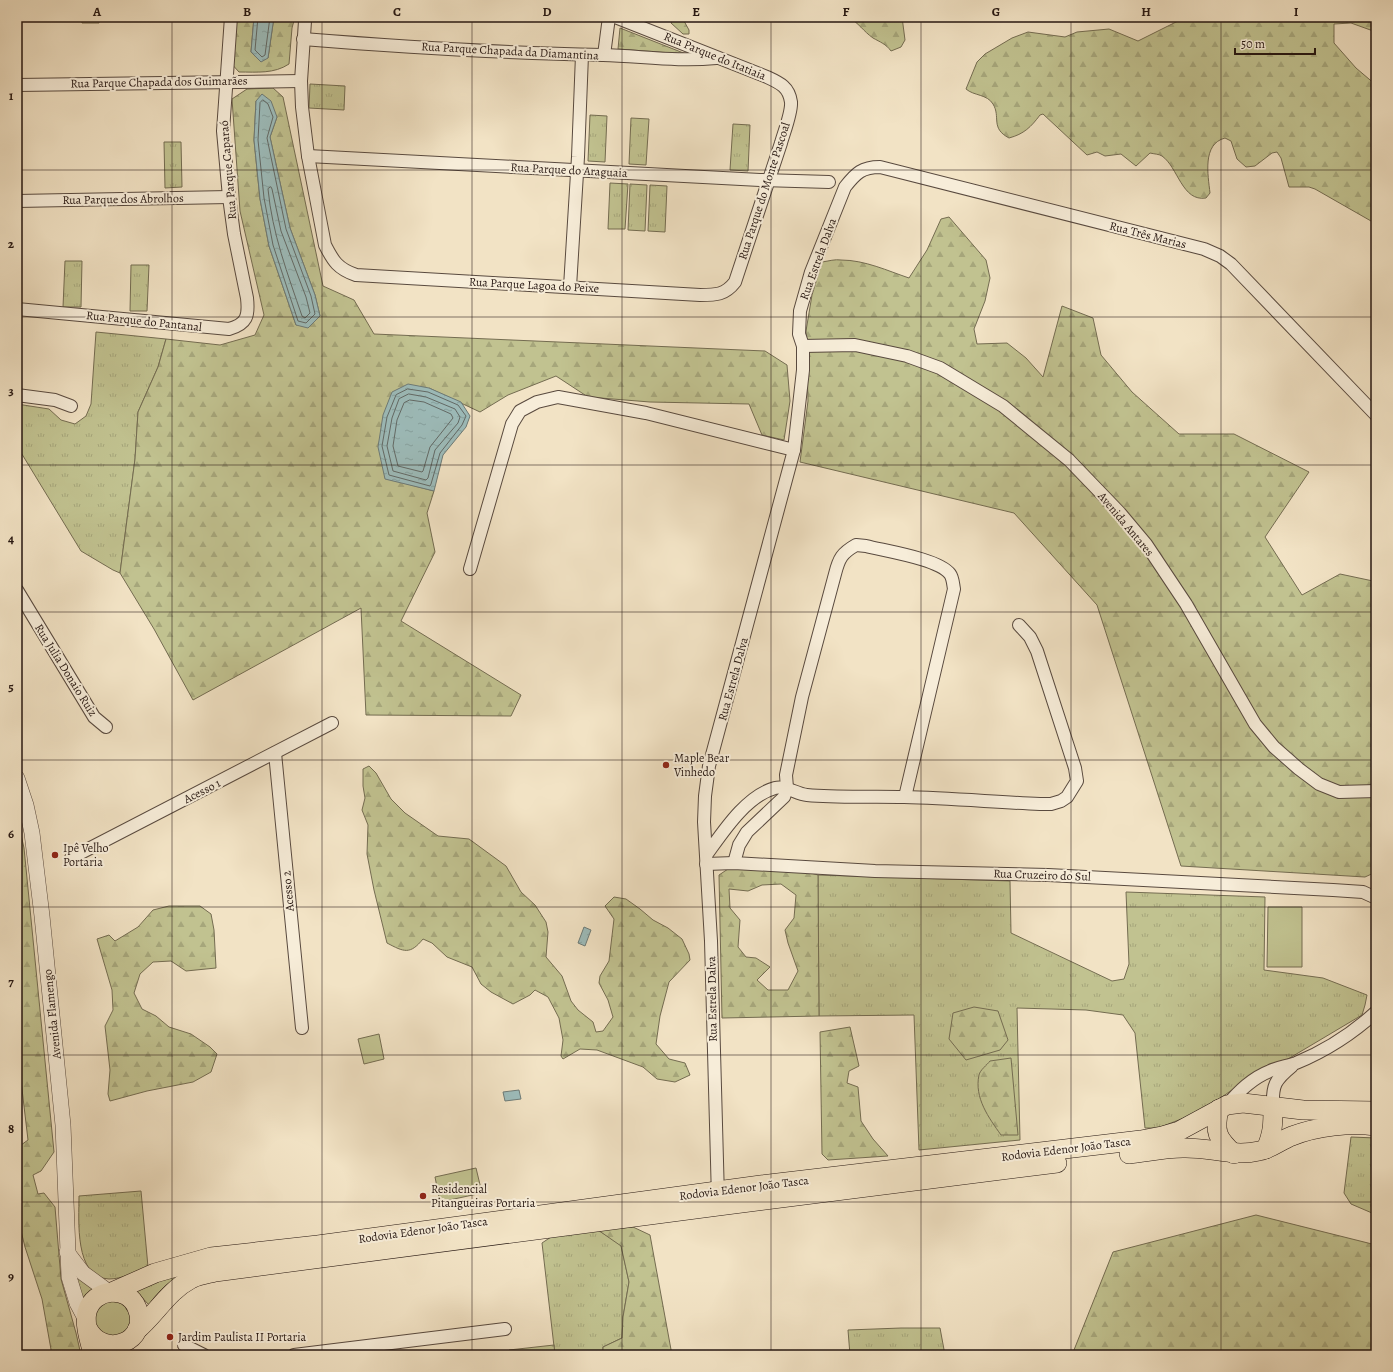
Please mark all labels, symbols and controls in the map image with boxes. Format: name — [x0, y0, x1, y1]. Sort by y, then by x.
text: A — [92, 3, 102, 20]
text: B — [243, 3, 251, 20]
text: C — [393, 3, 401, 20]
text: D — [542, 3, 552, 20]
text: E — [692, 3, 700, 20]
text: F — [843, 3, 850, 20]
text: G — [992, 3, 1000, 20]
text: H — [1141, 3, 1151, 20]
text: I — [1294, 3, 1299, 20]
street label: Rua Parque do Itatiaia — [662, 28, 769, 84]
scale bar — [1235, 30, 1315, 56]
text: 50 m — [1241, 36, 1265, 52]
street label: Rua Parque Chapada da Diamantina — [421, 38, 600, 64]
street label: Rua Parque Chapada dos Guimarães — [70, 72, 248, 92]
text: 1 — [9, 87, 14, 104]
street label: Rua Parque Caparaó — [216, 120, 240, 220]
street label: Rua Parque do Monte Pascoal — [734, 120, 794, 262]
street label: Rua Parque do Araguaia — [510, 159, 628, 181]
street label: Rua Parque dos Abrolhos — [62, 190, 184, 208]
street label: Rua Estrela Dalva — [796, 216, 840, 302]
street label: Rua Três Marias — [1108, 218, 1188, 252]
text: 2 — [8, 235, 15, 252]
street label: Rua Parque Lagoa do Peixe — [468, 274, 600, 296]
street label: Rua Parque do Pantanal — [85, 307, 203, 335]
text: 3 — [8, 382, 14, 399]
street label: Avenida Antares — [1094, 488, 1158, 560]
text: 4 — [8, 530, 14, 547]
street label: Rua Julia Donaio Ruiz — [31, 621, 101, 719]
street label: Rua Estrela Dalva — [714, 635, 752, 722]
text: 5 — [8, 678, 14, 695]
place label: Maple Bear Vinhedo — [673, 750, 730, 780]
marker: Maple Bear Vinhedo — [661, 760, 671, 770]
street label: Acesso 1 — [180, 775, 223, 807]
text: 6 — [8, 825, 14, 842]
place label: Ipê Velho Portaria — [63, 840, 109, 870]
marker: Ipê Velho Portaria — [50, 850, 60, 860]
street label: Rua Cruzeiro do Sul — [993, 865, 1091, 885]
street label: Acesso 2 — [278, 870, 298, 913]
street label: Rua Estrela Dalva — [703, 956, 721, 1042]
street label: Avenida Flamengo — [39, 968, 65, 1061]
text: 7 — [8, 973, 14, 990]
text: 8 — [8, 1120, 14, 1137]
street label: Rodovia Edenor João Tasca — [1000, 1133, 1132, 1165]
street label: Rodovia Edenor João Tasca — [678, 1172, 810, 1204]
place label: Residencial Pitangueiras Portaria — [431, 1181, 536, 1211]
marker: Residencial Pitangueiras Portaria — [418, 1191, 428, 1201]
street label: Rodovia Edenor João Tasca — [357, 1213, 489, 1247]
text: 9 — [8, 1268, 14, 1285]
place label: Jardim Paulista II Portaria — [178, 1329, 307, 1345]
marker: Jardim Paulista II Portaria — [165, 1332, 175, 1342]

